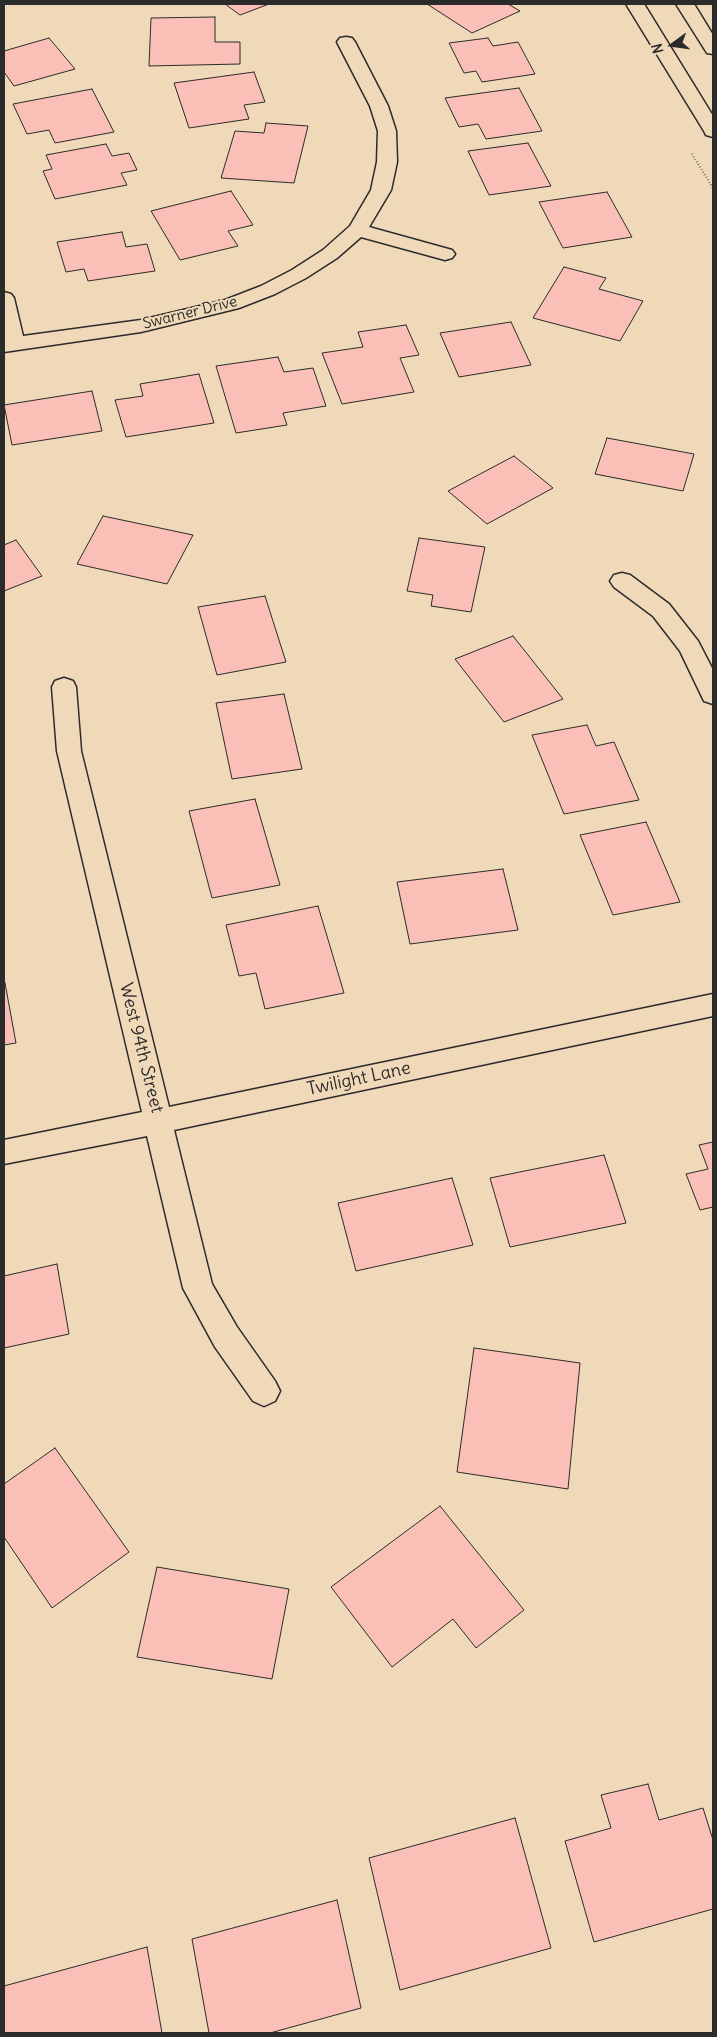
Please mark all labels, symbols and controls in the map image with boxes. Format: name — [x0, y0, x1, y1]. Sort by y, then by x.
north arrow — [647, 20, 697, 70]
text: N — [648, 42, 667, 56]
street label: Swarner Drive — [141, 293, 239, 333]
street label: West 94th Street — [114, 981, 168, 1115]
street label: Twilight Lane — [305, 1057, 413, 1101]

